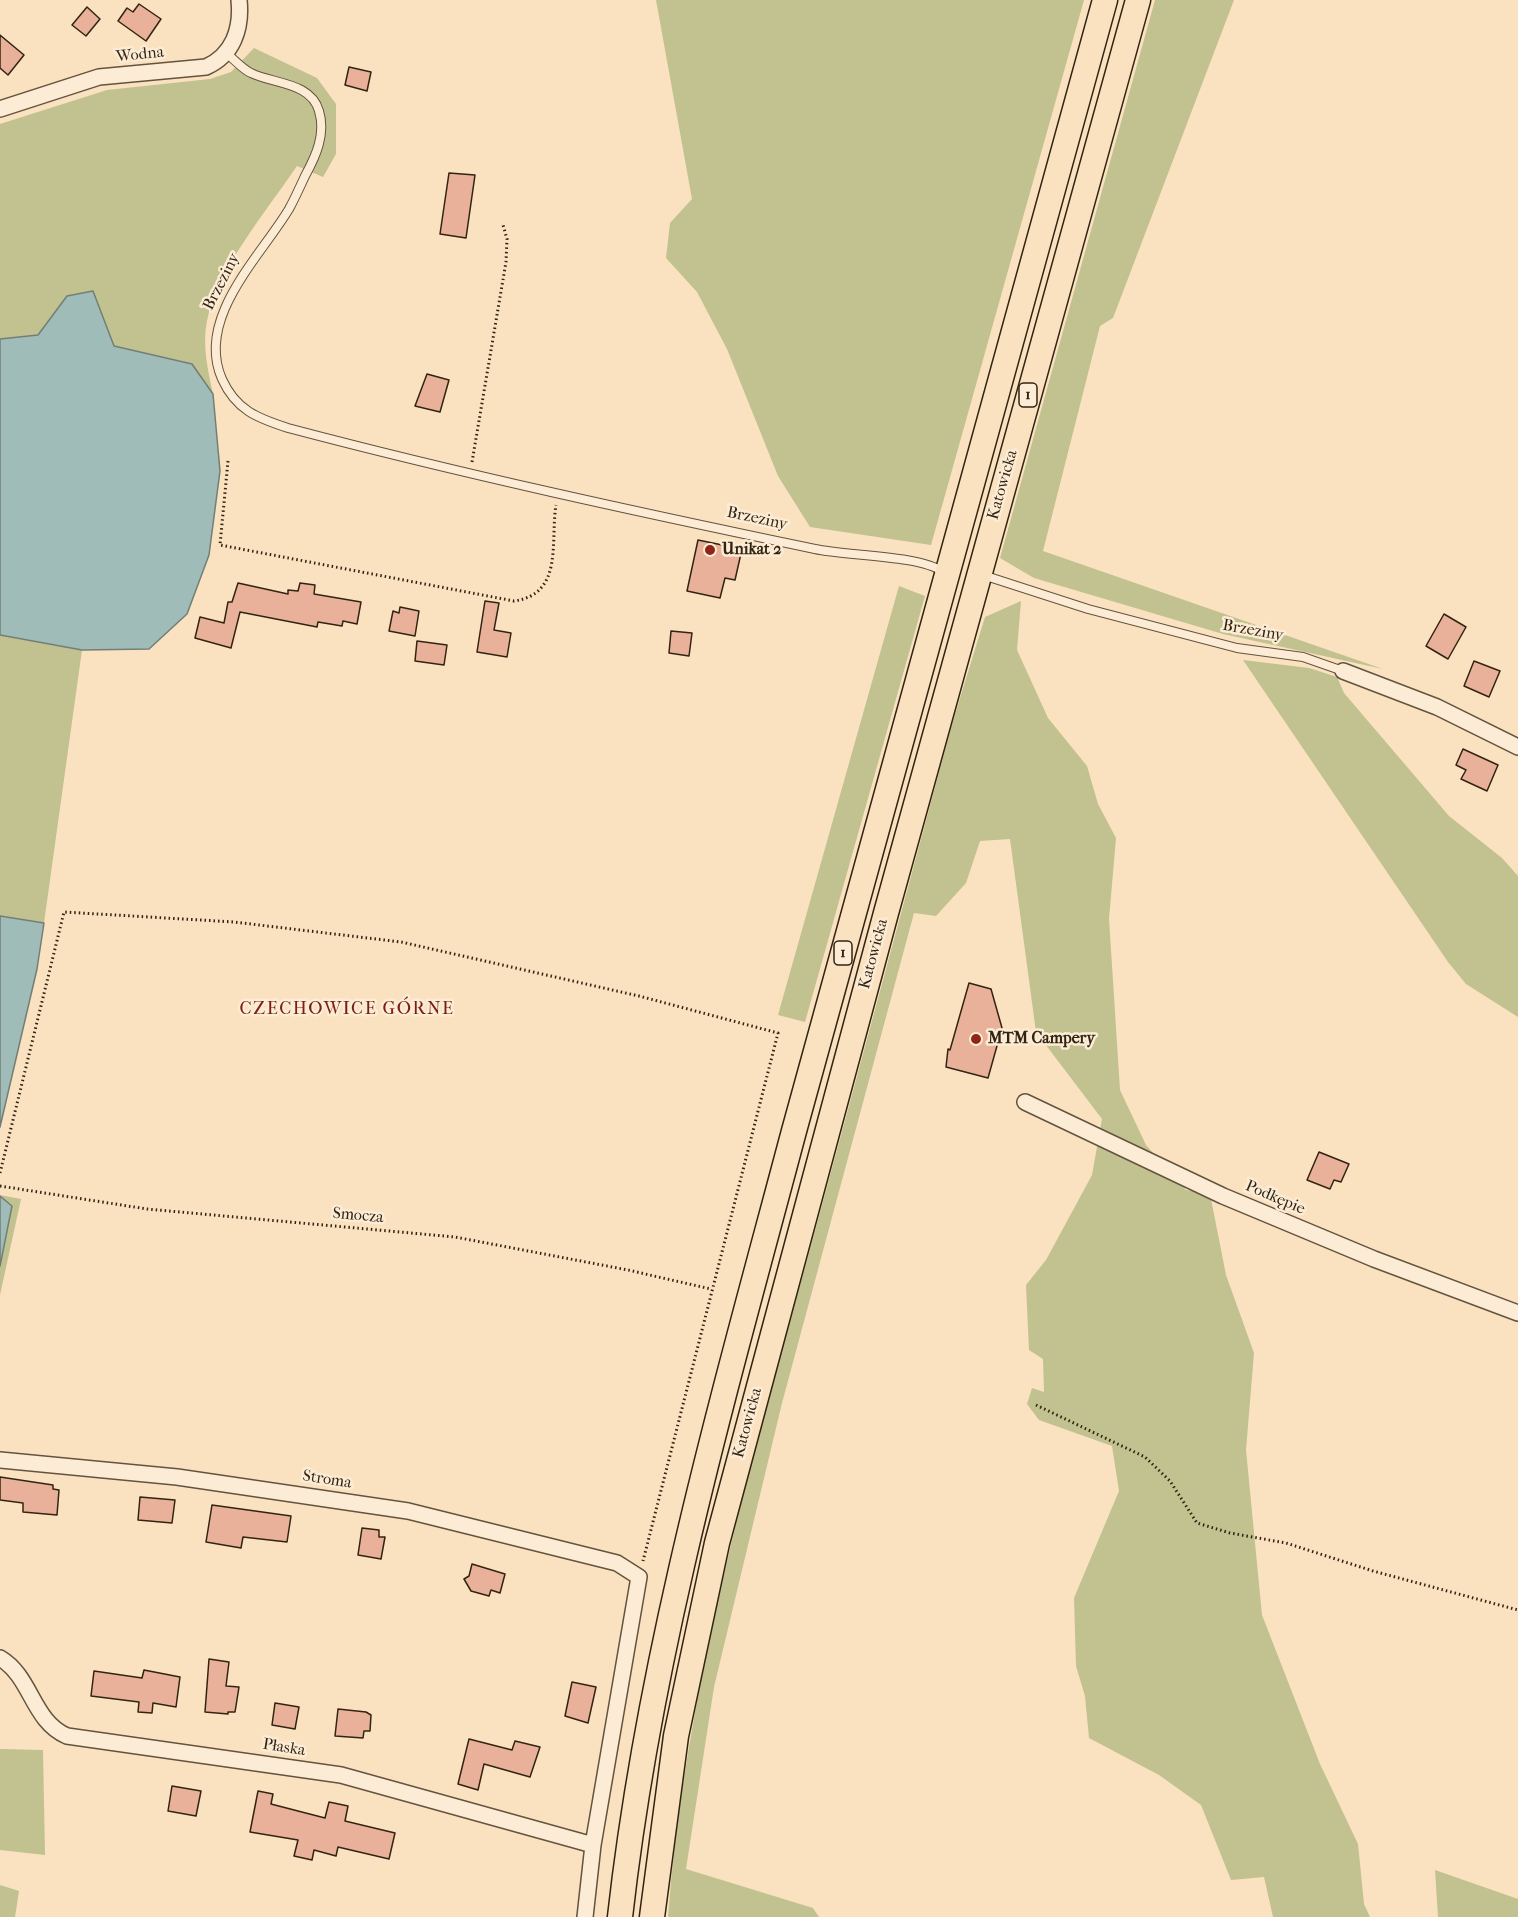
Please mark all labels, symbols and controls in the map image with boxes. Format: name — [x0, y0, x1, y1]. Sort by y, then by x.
street label: Wodna — [115, 43, 165, 67]
street label: Brzeziny — [200, 250, 244, 314]
road number: 1 — [1019, 383, 1037, 407]
street label: Katowicka — [984, 448, 1022, 522]
street label: Brzeziny — [725, 503, 789, 535]
place label: Unikat 2 — [722, 540, 781, 560]
marker: Unikat 2 — [703, 543, 717, 557]
street label: Brzeziny — [1221, 616, 1285, 646]
street label: Katowicka — [855, 917, 893, 991]
road number: 1 — [834, 941, 852, 965]
district label: CZECHOWICE GÓRNE — [239, 999, 455, 1021]
place label: MTM Campery — [988, 1029, 1095, 1049]
marker: MTM Campery — [969, 1032, 983, 1046]
street label: Podkępie — [1242, 1177, 1308, 1219]
street label: Smocza — [332, 1204, 384, 1228]
street label: Katowicka — [729, 1386, 767, 1460]
street label: Stroma — [301, 1467, 353, 1493]
street label: Płaska — [261, 1735, 307, 1761]

